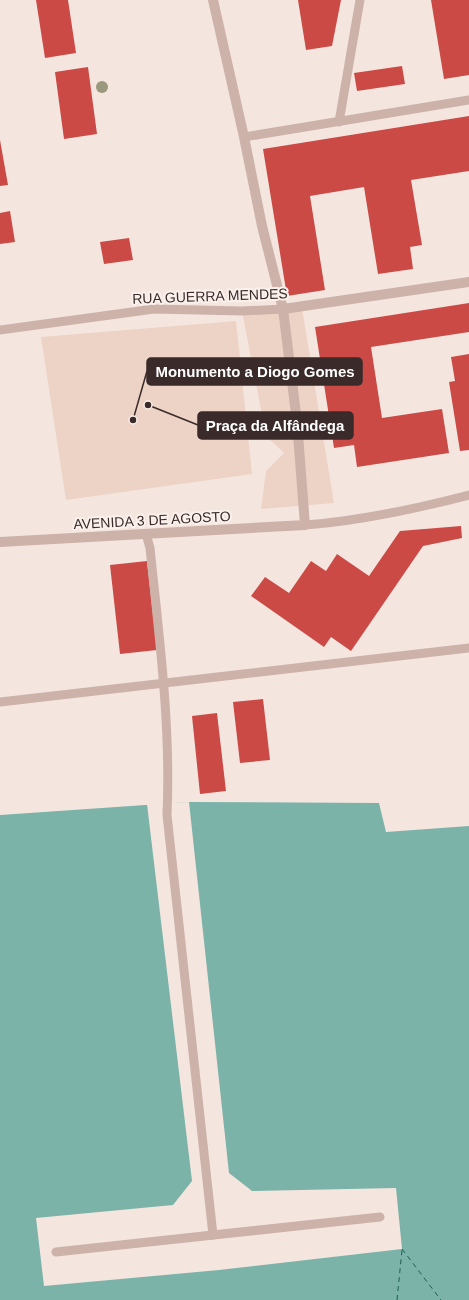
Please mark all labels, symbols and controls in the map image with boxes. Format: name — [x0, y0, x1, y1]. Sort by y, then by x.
street label: RUA GUERRA MENDES — [132, 285, 288, 307]
callout: Monumento a Diogo Gomes — [147, 358, 362, 385]
text: Monumento a Diogo Gomes — [155, 363, 355, 380]
callout: Praça da Alfândega — [198, 412, 353, 439]
text: Praça da Alfândega — [206, 417, 345, 434]
street label: AVENIDA 3 DE AGOSTO — [73, 508, 231, 532]

